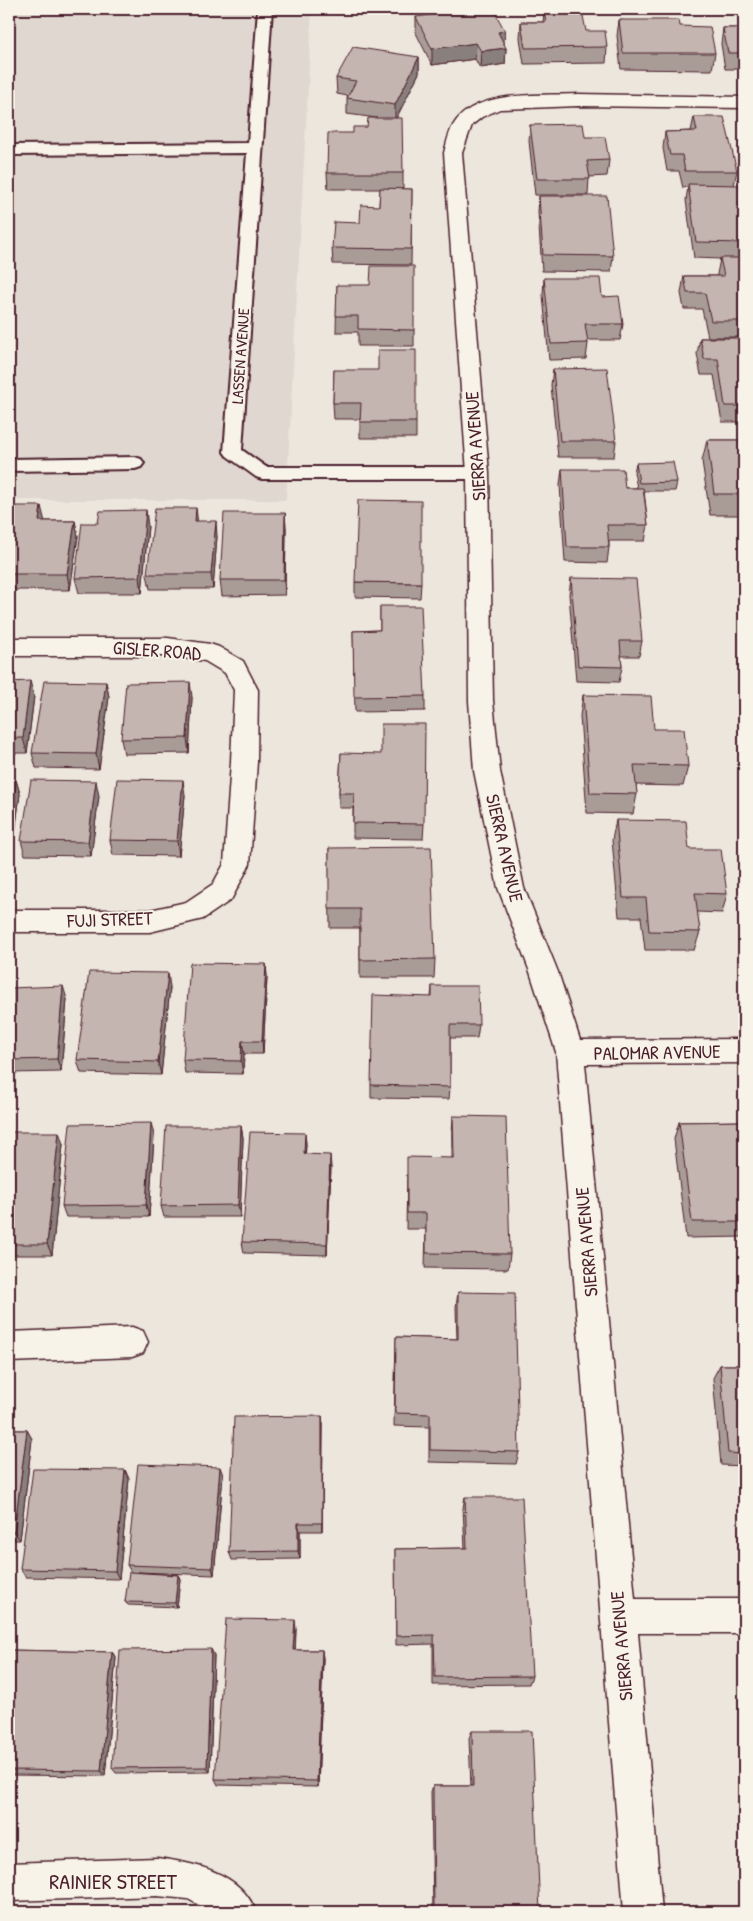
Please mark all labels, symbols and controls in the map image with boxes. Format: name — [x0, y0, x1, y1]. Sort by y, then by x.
street label: LASSEN AVENUE — [226, 307, 254, 405]
street label: SIERRA AVENUE — [458, 390, 492, 502]
street label: GISLER ROAD — [112, 634, 202, 666]
street label: SIERRA AVENUE — [480, 792, 530, 905]
street label: FUJI STREET — [66, 904, 154, 934]
street label: PALOMAR AVENUE — [593, 1038, 721, 1066]
street label: SIERRA AVENUE — [568, 1186, 604, 1298]
street label: SIERRA AVENUE — [603, 1590, 639, 1702]
street label: RAINIER STREET — [49, 1866, 178, 1896]

